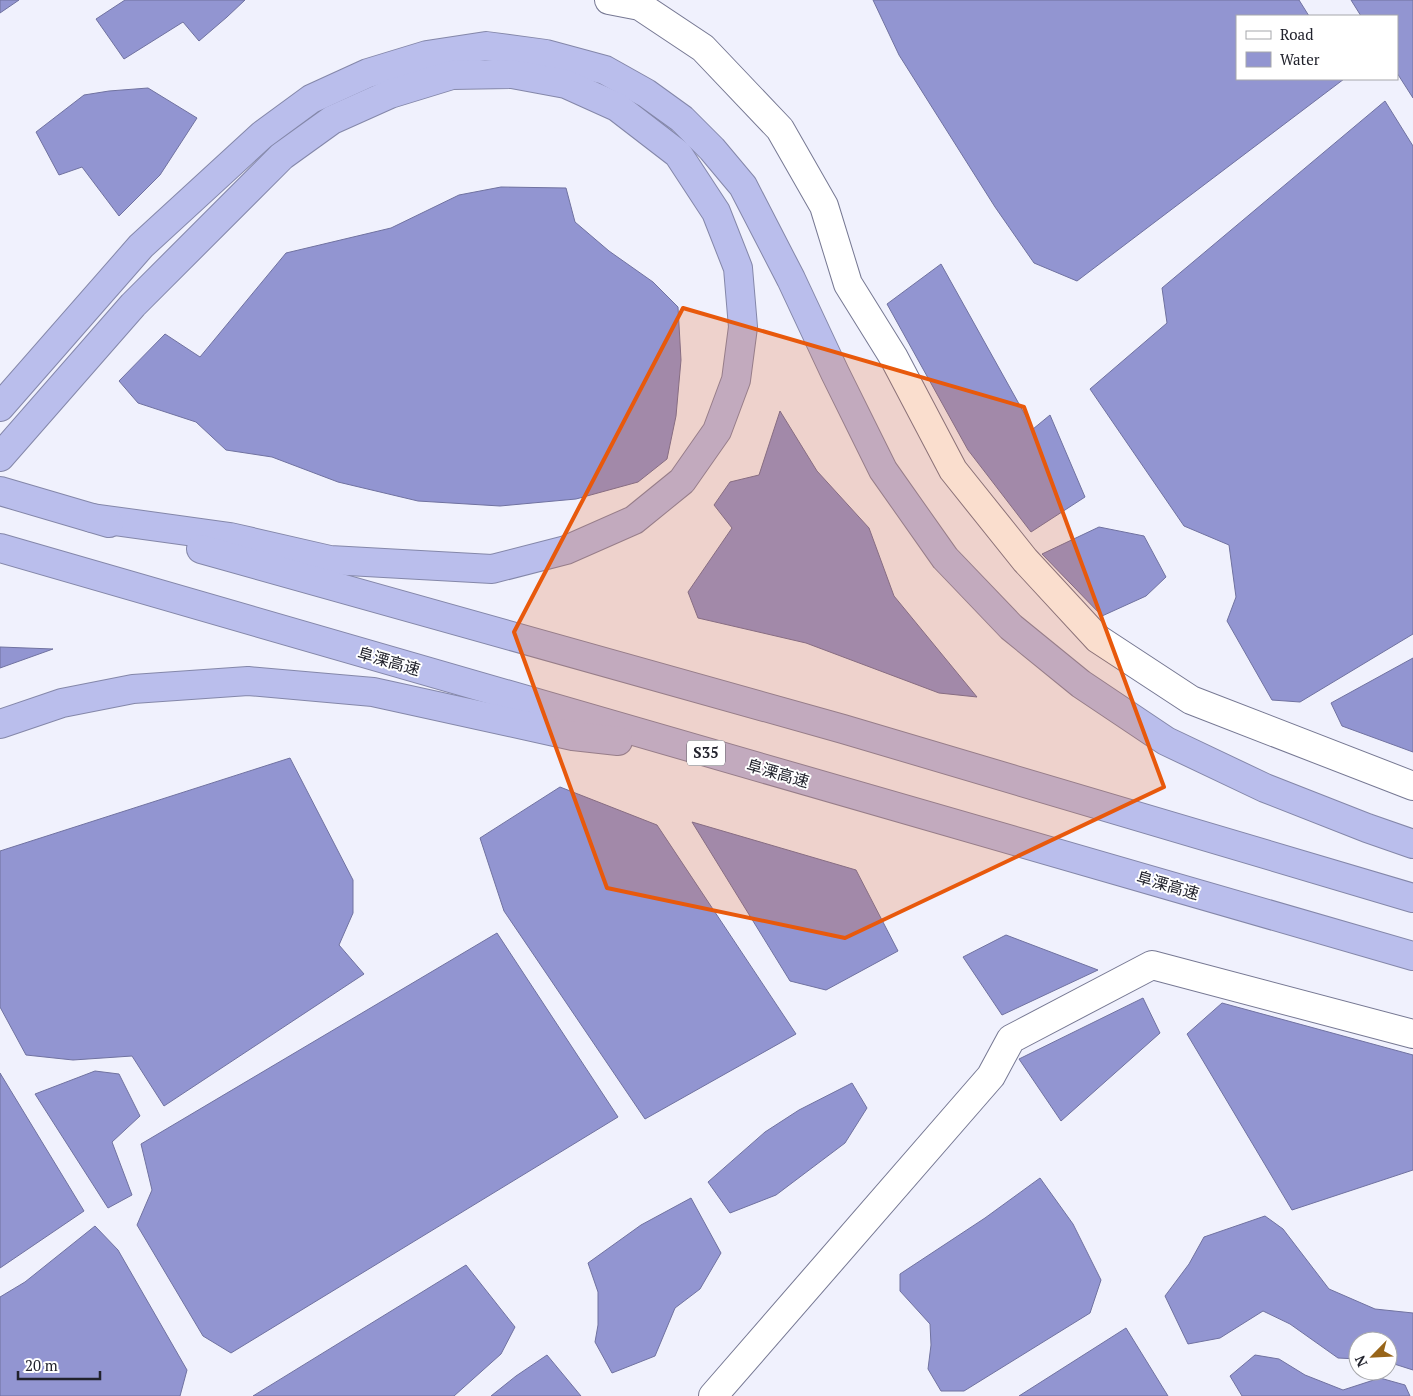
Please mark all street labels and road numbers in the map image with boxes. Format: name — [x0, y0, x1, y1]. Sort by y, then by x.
street label: 阜溧高速 — [355, 642, 423, 680]
road number: S35 — [687, 740, 725, 766]
street label: 阜溧高速 — [744, 754, 812, 792]
street label: 阜溧高速 — [1134, 866, 1202, 904]

